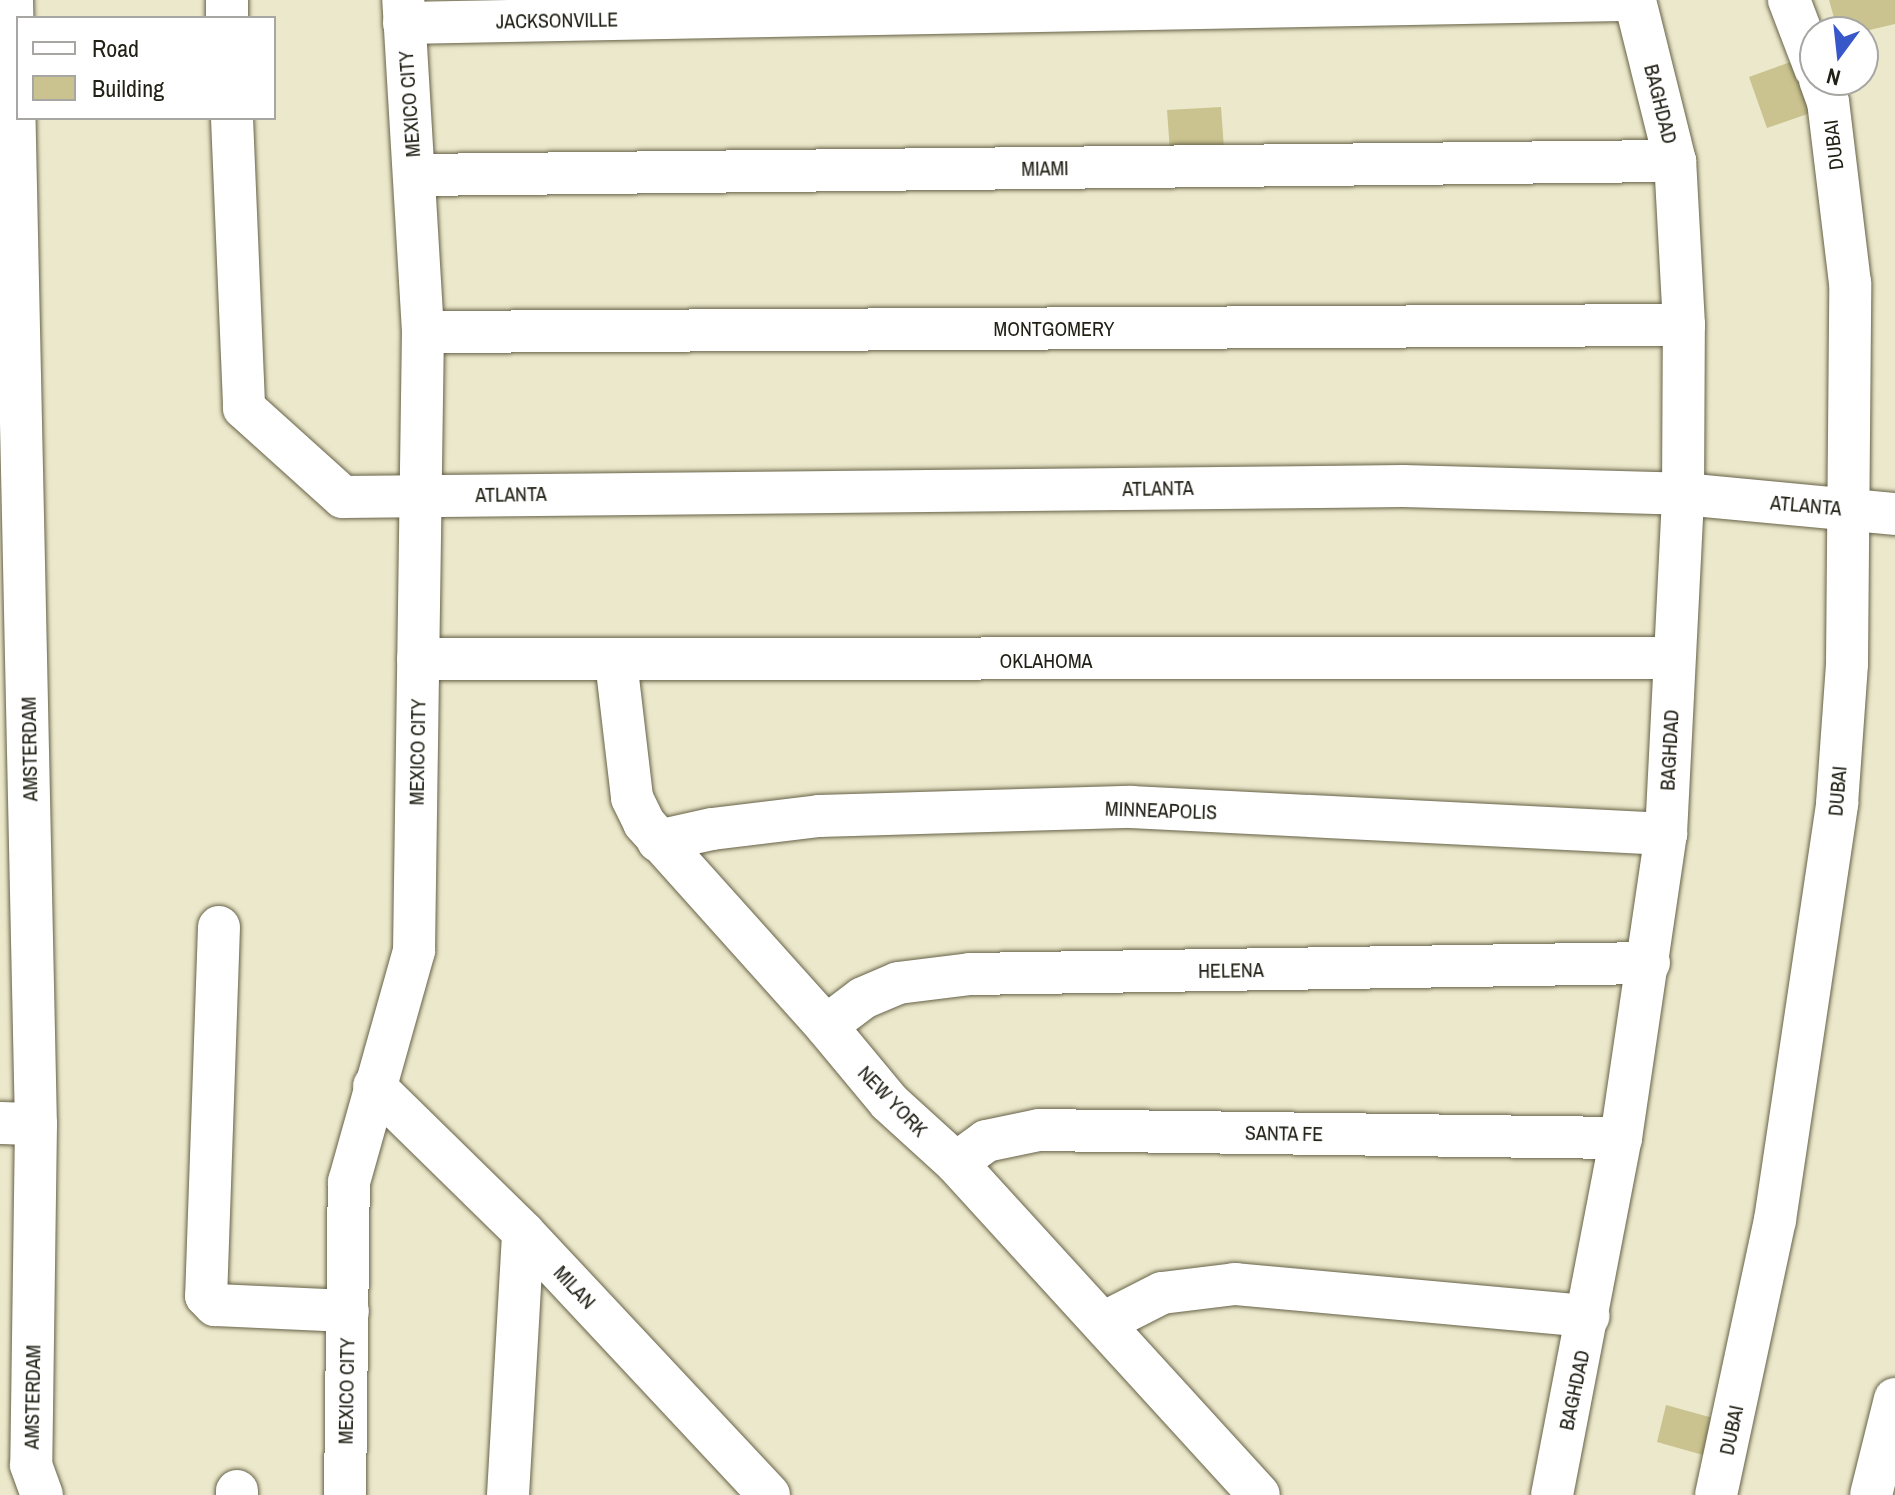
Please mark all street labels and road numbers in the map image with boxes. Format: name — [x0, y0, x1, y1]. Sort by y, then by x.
street label: JACKSONVILLE — [496, 7, 618, 33]
street label: MEXICO CITY — [393, 50, 425, 158]
street label: BAGHDAD — [1640, 62, 1682, 146]
street label: DUBAI — [1818, 119, 1848, 171]
street label: MIAMI — [1021, 156, 1069, 180]
street label: MONTGOMERY — [994, 316, 1114, 340]
street label: ATLANTA — [1122, 475, 1194, 501]
street label: ATLANTA — [475, 481, 547, 507]
street label: ATLANTA — [1769, 490, 1843, 520]
street label: OKLAHOMA — [1000, 648, 1092, 672]
street label: AMSTERDAM — [16, 696, 42, 802]
street label: MEXICO CITY — [404, 698, 430, 806]
street label: BAGHDAD — [1655, 709, 1683, 791]
street label: DUBAI — [1823, 765, 1851, 817]
street label: MINNEAPOLIS — [1105, 796, 1217, 824]
street label: HELENA — [1198, 957, 1264, 983]
street label: NEW YORK — [853, 1061, 933, 1141]
street label: SANTA FE — [1244, 1120, 1324, 1146]
street label: MILAN — [549, 1260, 601, 1314]
street label: MEXICO CITY — [333, 1337, 359, 1445]
street label: AMSTERDAM — [19, 1344, 45, 1450]
street label: BAGHDAD — [1554, 1348, 1594, 1432]
street label: DUBAI — [1714, 1403, 1748, 1457]

